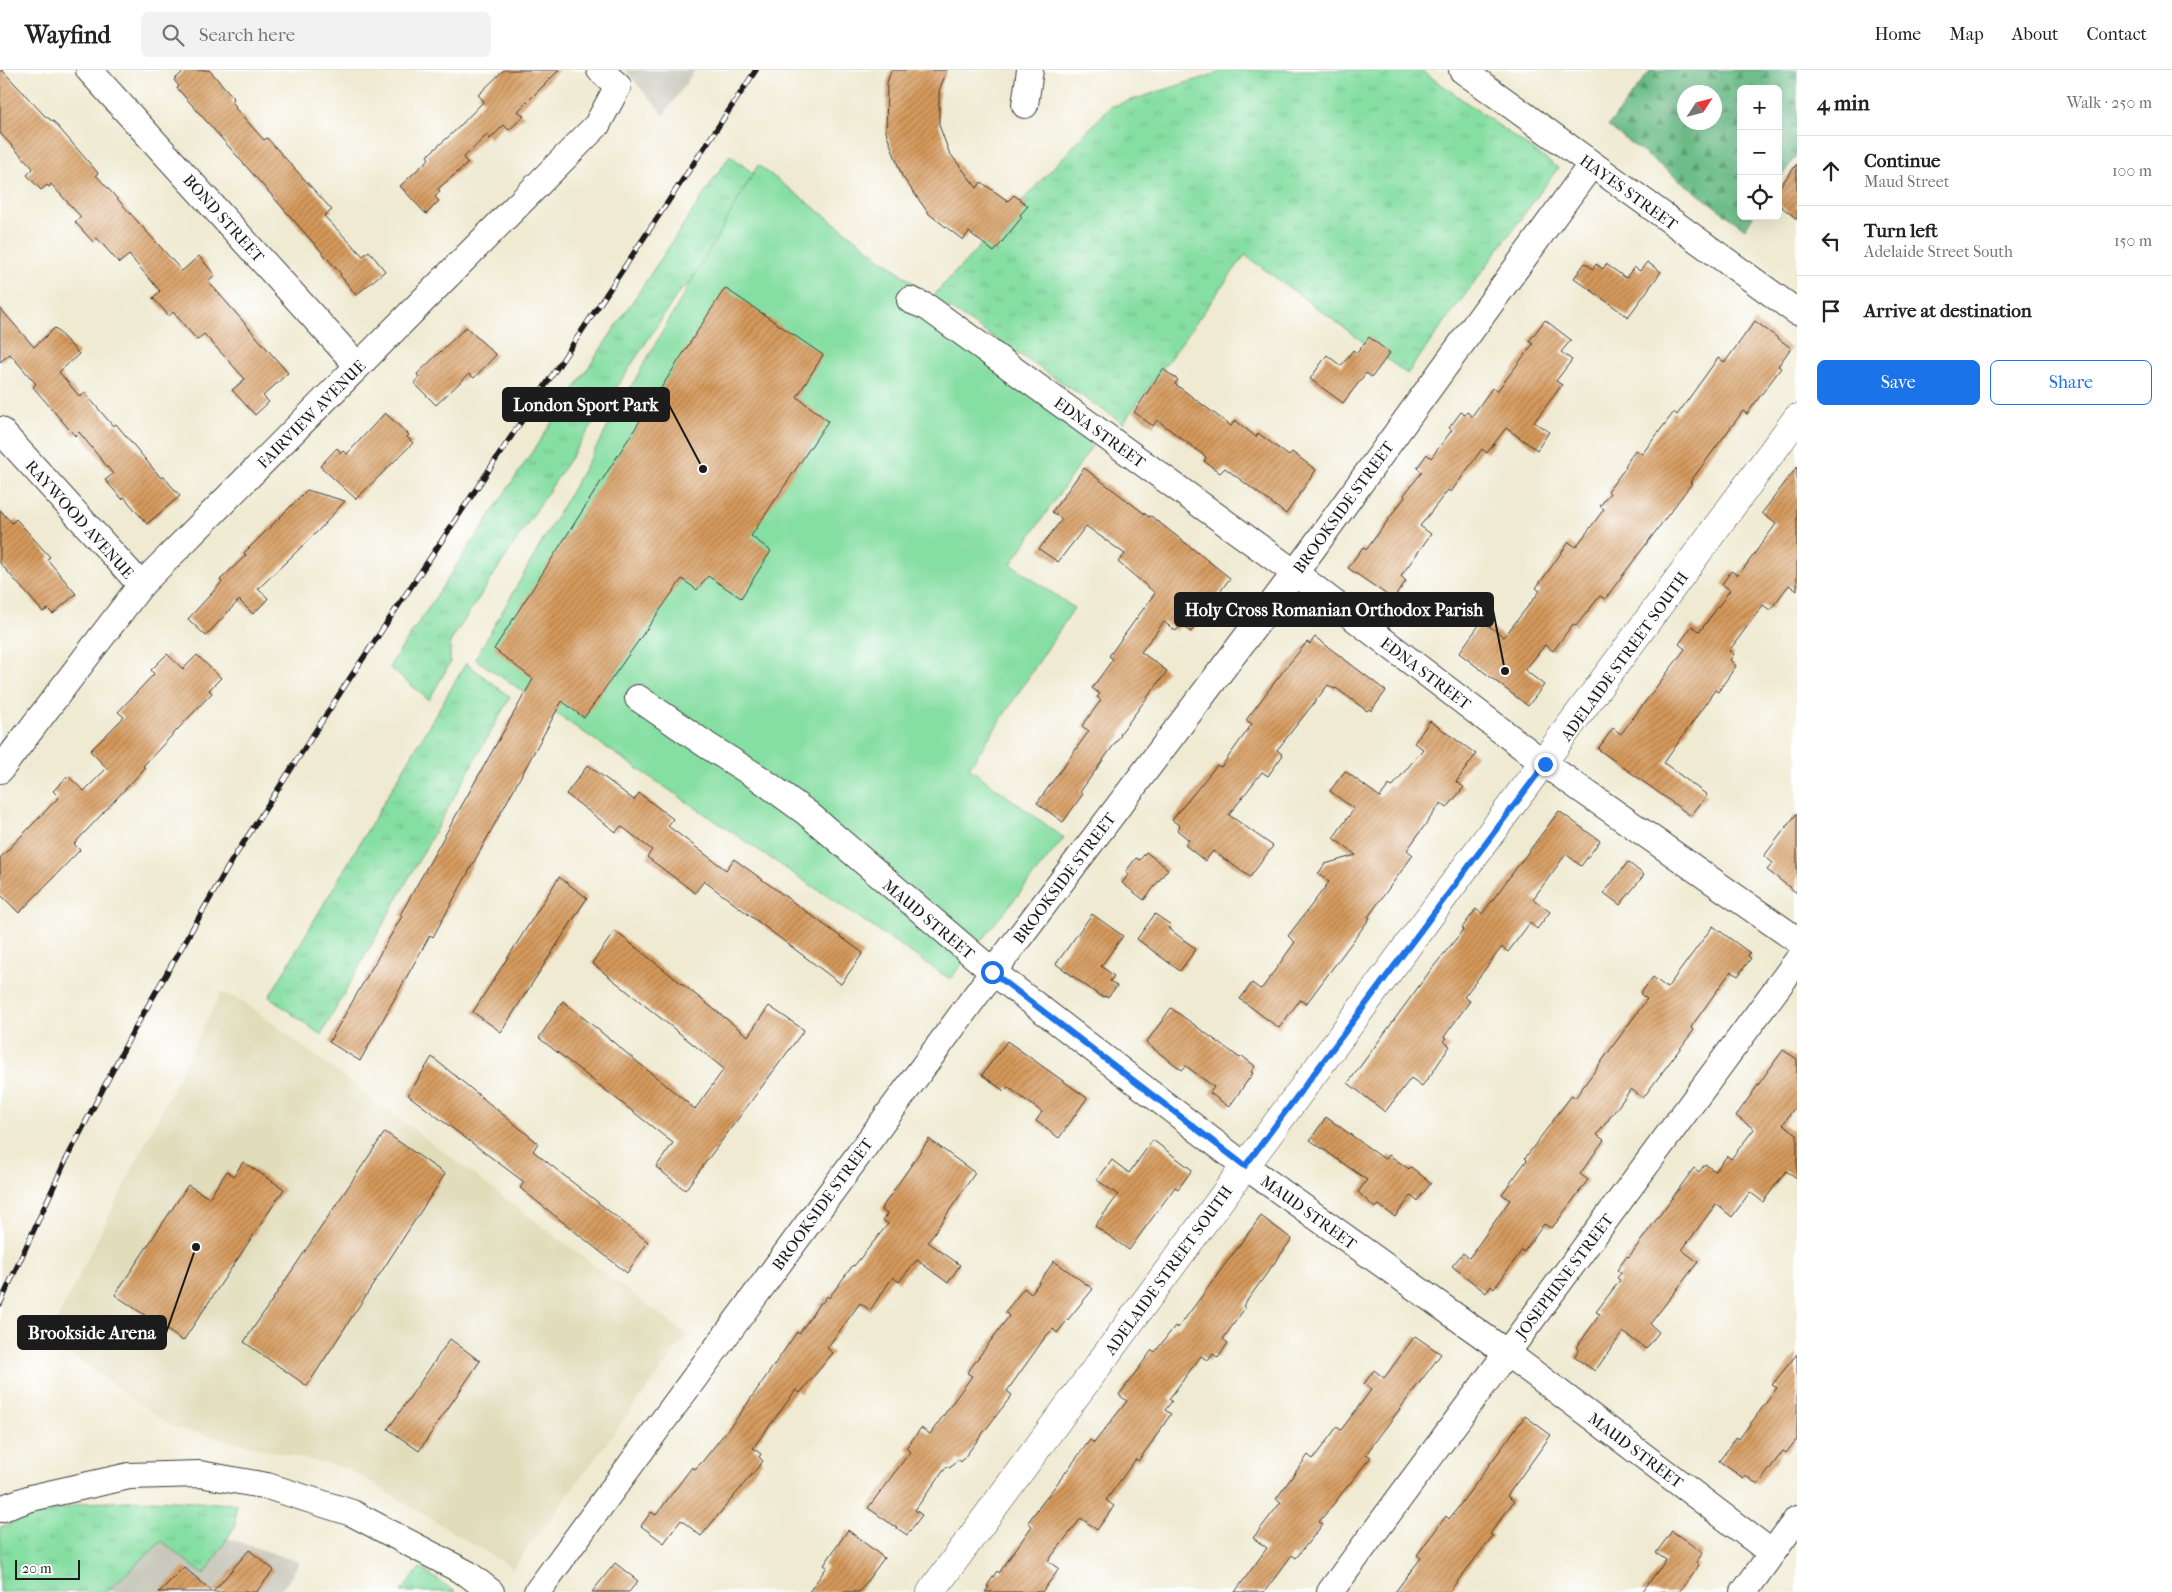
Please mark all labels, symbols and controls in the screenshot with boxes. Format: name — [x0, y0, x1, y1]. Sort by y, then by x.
search box — [141, 12, 491, 57]
text: Wayfind — [25, 21, 111, 49]
icon: search — [159, 21, 187, 49]
text: Search here — [199, 24, 295, 46]
text: Home — [1874, 24, 1921, 45]
text: Map — [1949, 24, 1984, 45]
text: About — [2012, 24, 2058, 45]
text: Contact — [2086, 24, 2147, 45]
north arrow — [1677, 85, 1722, 130]
map controls — [1737, 85, 1782, 220]
button: + — [1737, 85, 1782, 130]
text: 4 min — [1817, 91, 1870, 115]
text: Walk · 250 m — [2067, 93, 2152, 112]
button: − — [1737, 130, 1782, 175]
text: Continue — [1864, 150, 1940, 172]
street label: HAYES STREET — [1576, 151, 1681, 234]
icon: ahead — [1817, 157, 1845, 185]
text: 100 m — [2112, 161, 2152, 180]
street label: BOND STREET — [179, 171, 268, 266]
text: Maud Street — [1864, 172, 1949, 191]
button: locate — [1737, 175, 1782, 220]
text: Turn left — [1864, 220, 1938, 242]
icon: left — [1817, 227, 1845, 255]
text: 150 m — [2114, 231, 2152, 250]
text: Adelaide Street South — [1864, 242, 2013, 261]
icon: arrive — [1817, 297, 1845, 325]
text: Arrive at destination — [1864, 300, 2032, 322]
street label: FAIRVIEW AVENUE — [253, 356, 370, 472]
button: Save — [1817, 360, 1980, 405]
button: Share — [1990, 360, 2152, 405]
callout: London Sport Park — [503, 388, 669, 421]
street label: EDNA STREET — [1050, 393, 1149, 472]
text: London Sport Park — [513, 395, 659, 416]
street label: BROOKSIDE STREET — [1289, 437, 1398, 577]
street label: RAYWOOD AVENUE — [22, 456, 138, 583]
street label: ADELAIDE STREET SOUTH — [1556, 568, 1692, 746]
callout: Holy Cross Romanian Orthodox Parish — [1175, 593, 1493, 626]
text: Holy Cross Romanian Orthodox Parish — [1185, 600, 1484, 621]
street label: EDNA STREET — [1377, 633, 1475, 714]
route end — [1534, 753, 1557, 776]
street label: BROOKSIDE STREET — [1009, 809, 1120, 947]
street label: MAUD STREET — [879, 876, 978, 963]
route start — [981, 961, 1004, 984]
street label: BROOKSIDE STREET — [768, 1134, 877, 1274]
street label: MAUD STREET — [1257, 1171, 1360, 1254]
street label: ADELAIDE STREET SOUTH — [1100, 1182, 1236, 1360]
street label: JOSEPHINE STREET — [1510, 1210, 1618, 1344]
callout: Brookside Arena — [18, 1316, 166, 1349]
text: Brookside Arena — [28, 1323, 157, 1344]
street label: MAUD STREET — [1585, 1409, 1687, 1492]
scale bar — [15, 1557, 80, 1580]
text: 20 m — [22, 1560, 52, 1577]

